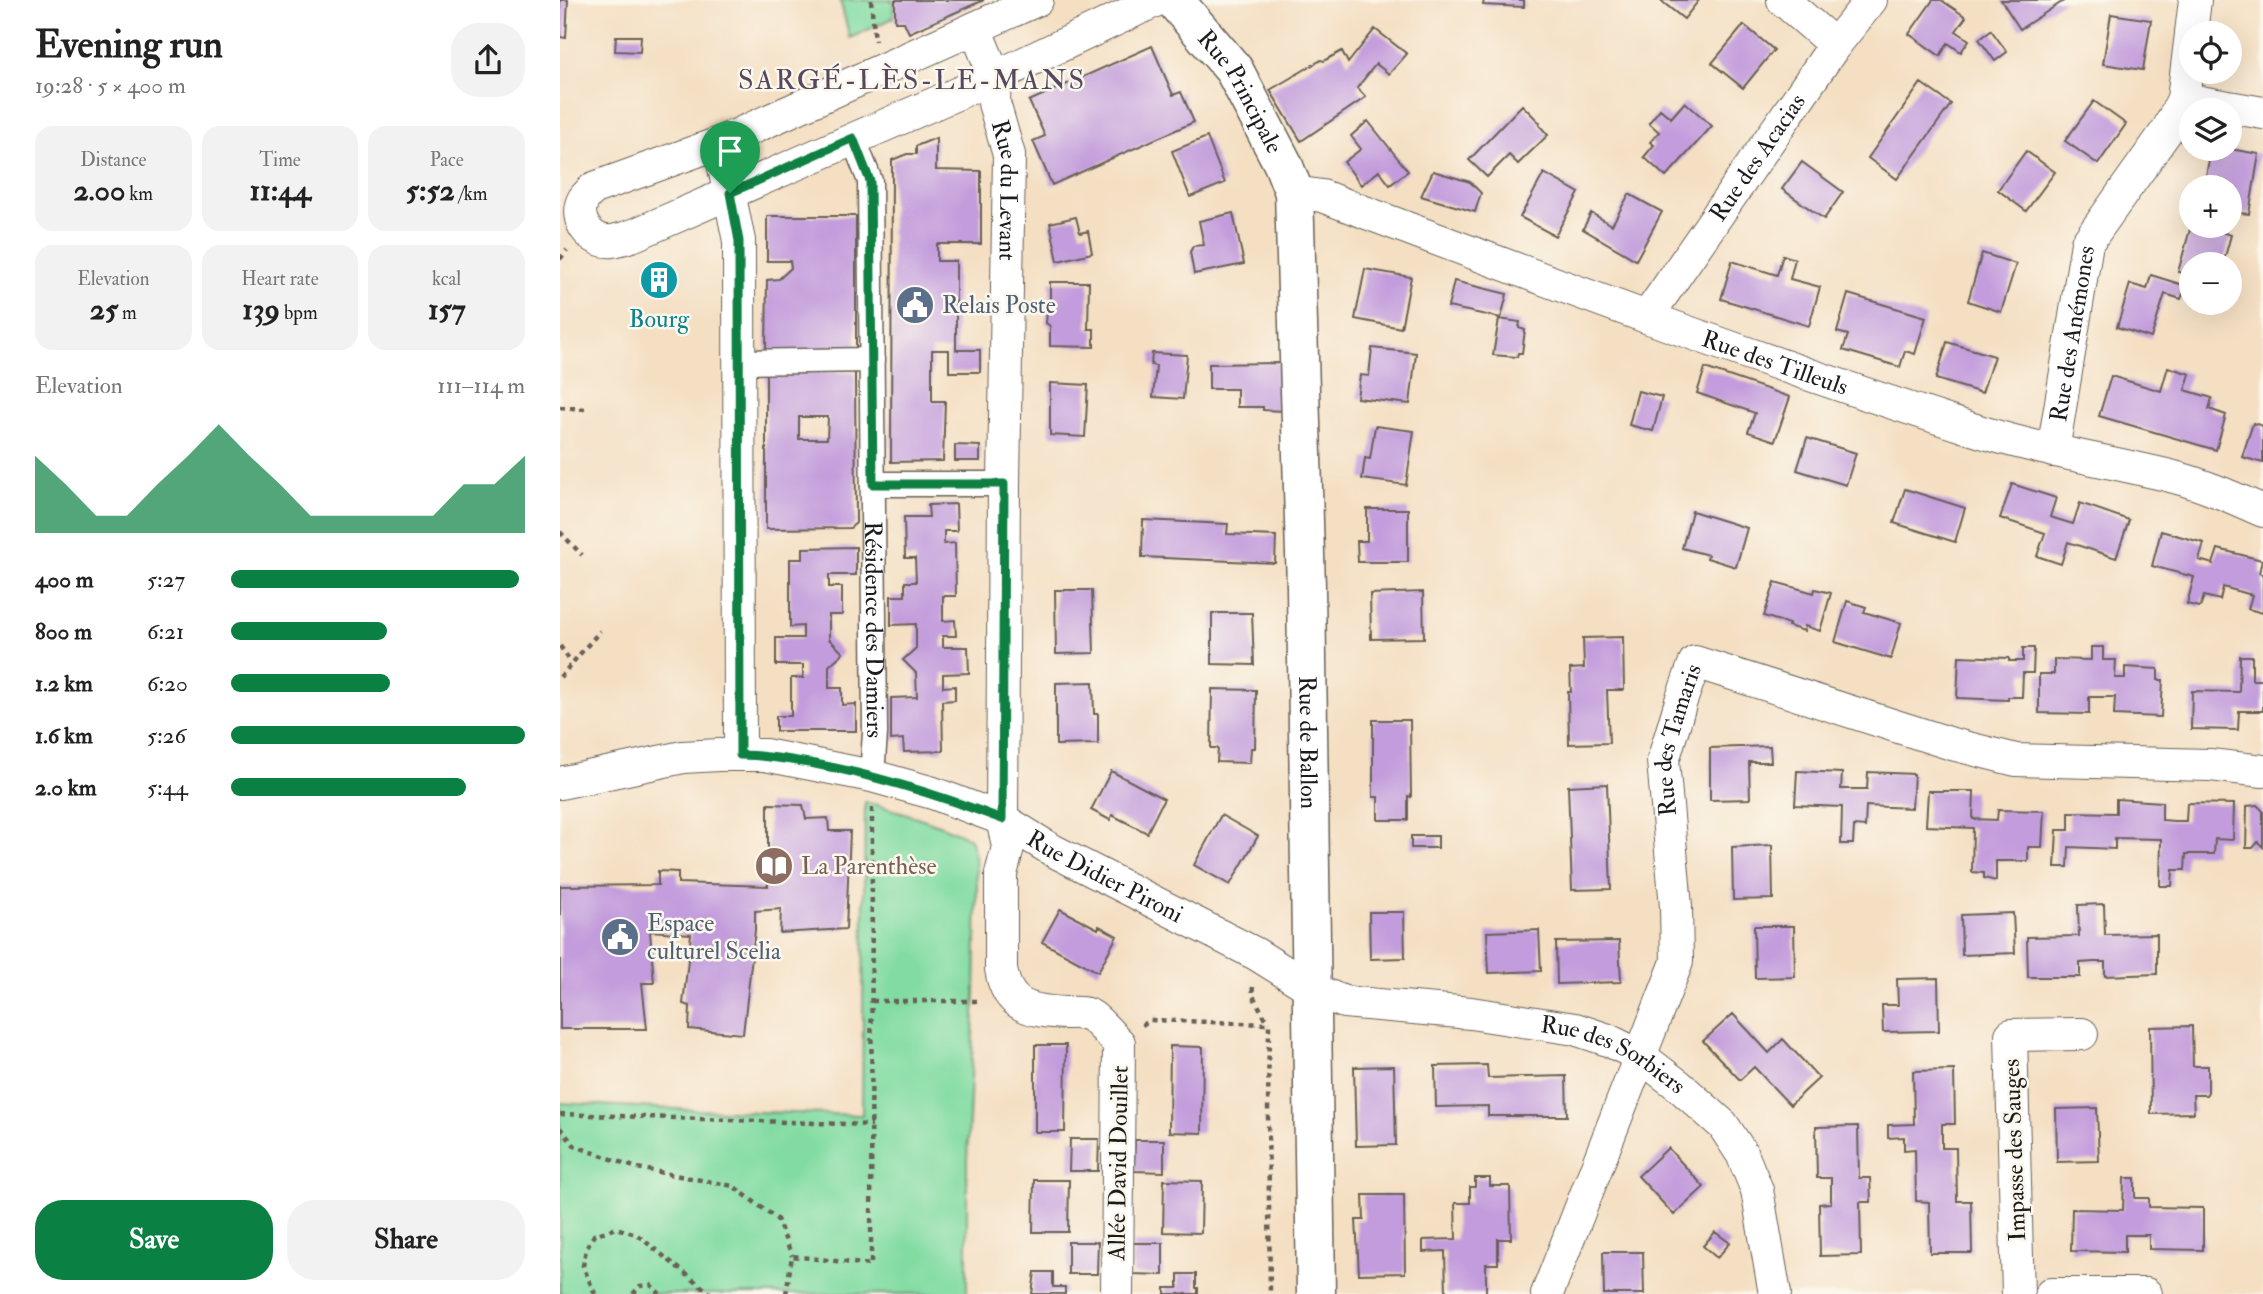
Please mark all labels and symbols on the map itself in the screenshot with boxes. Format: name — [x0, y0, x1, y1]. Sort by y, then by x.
street label: Rue Principale — [1190, 24, 1290, 159]
district label: SARGÉ-LÈS-LE-MANS — [738, 63, 1086, 98]
street label: Rue des Acacias — [1703, 88, 1813, 228]
street label: Rue du Levant — [984, 117, 1024, 261]
pin — [700, 121, 760, 193]
street label: Rue des Anémones — [2043, 243, 2102, 424]
building icon: Bourg — [638, 259, 680, 301]
public building icon: Relais Poste — [894, 284, 936, 326]
place label: Relais Poste — [942, 290, 1056, 321]
place label: Bourg — [629, 304, 690, 335]
street label: Rue des Tilleuls — [1698, 323, 1852, 403]
street label: Résidence des Damiers — [857, 521, 890, 739]
street label: Rue des Tamaris — [1648, 660, 1709, 818]
street label: Rue de Ballon — [1291, 676, 1324, 809]
street label: Rue Didier Pironi — [1021, 823, 1188, 930]
library icon: La Parenthèse — [753, 845, 795, 887]
place label: La Parenthèse — [801, 851, 936, 882]
place label: Espace culturel Scelia — [647, 908, 782, 967]
public building icon: Espace culturel Scelia — [599, 916, 641, 958]
street label: Rue des Sorbiers — [1539, 1009, 1692, 1101]
street label: Impasse des Sauges — [1996, 1058, 2033, 1242]
street label: Allée David Douillet — [1101, 1065, 1136, 1262]

